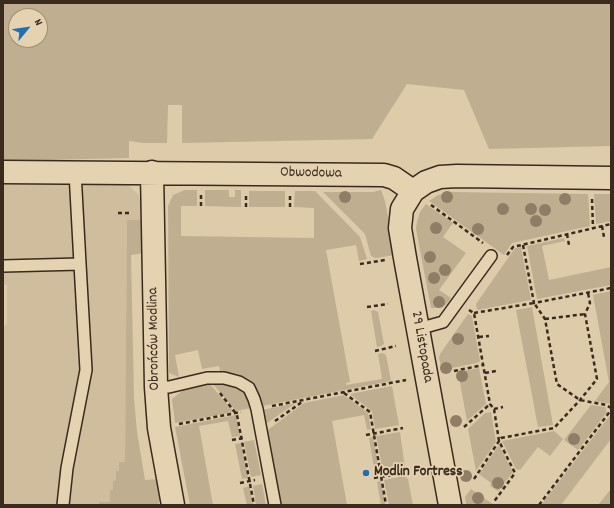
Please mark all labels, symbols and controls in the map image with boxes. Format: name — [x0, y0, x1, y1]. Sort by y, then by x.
north arrow — [8, 8, 48, 48]
text: N — [29, 16, 46, 29]
street label: Obwodowa — [280, 164, 342, 184]
street label: Obrońców Modlina — [145, 287, 165, 391]
street label: 29 Listopada — [406, 310, 436, 384]
place label: Modlin Fortress — [374, 464, 462, 482]
marker: Modlin Fortress — [361, 468, 371, 478]

